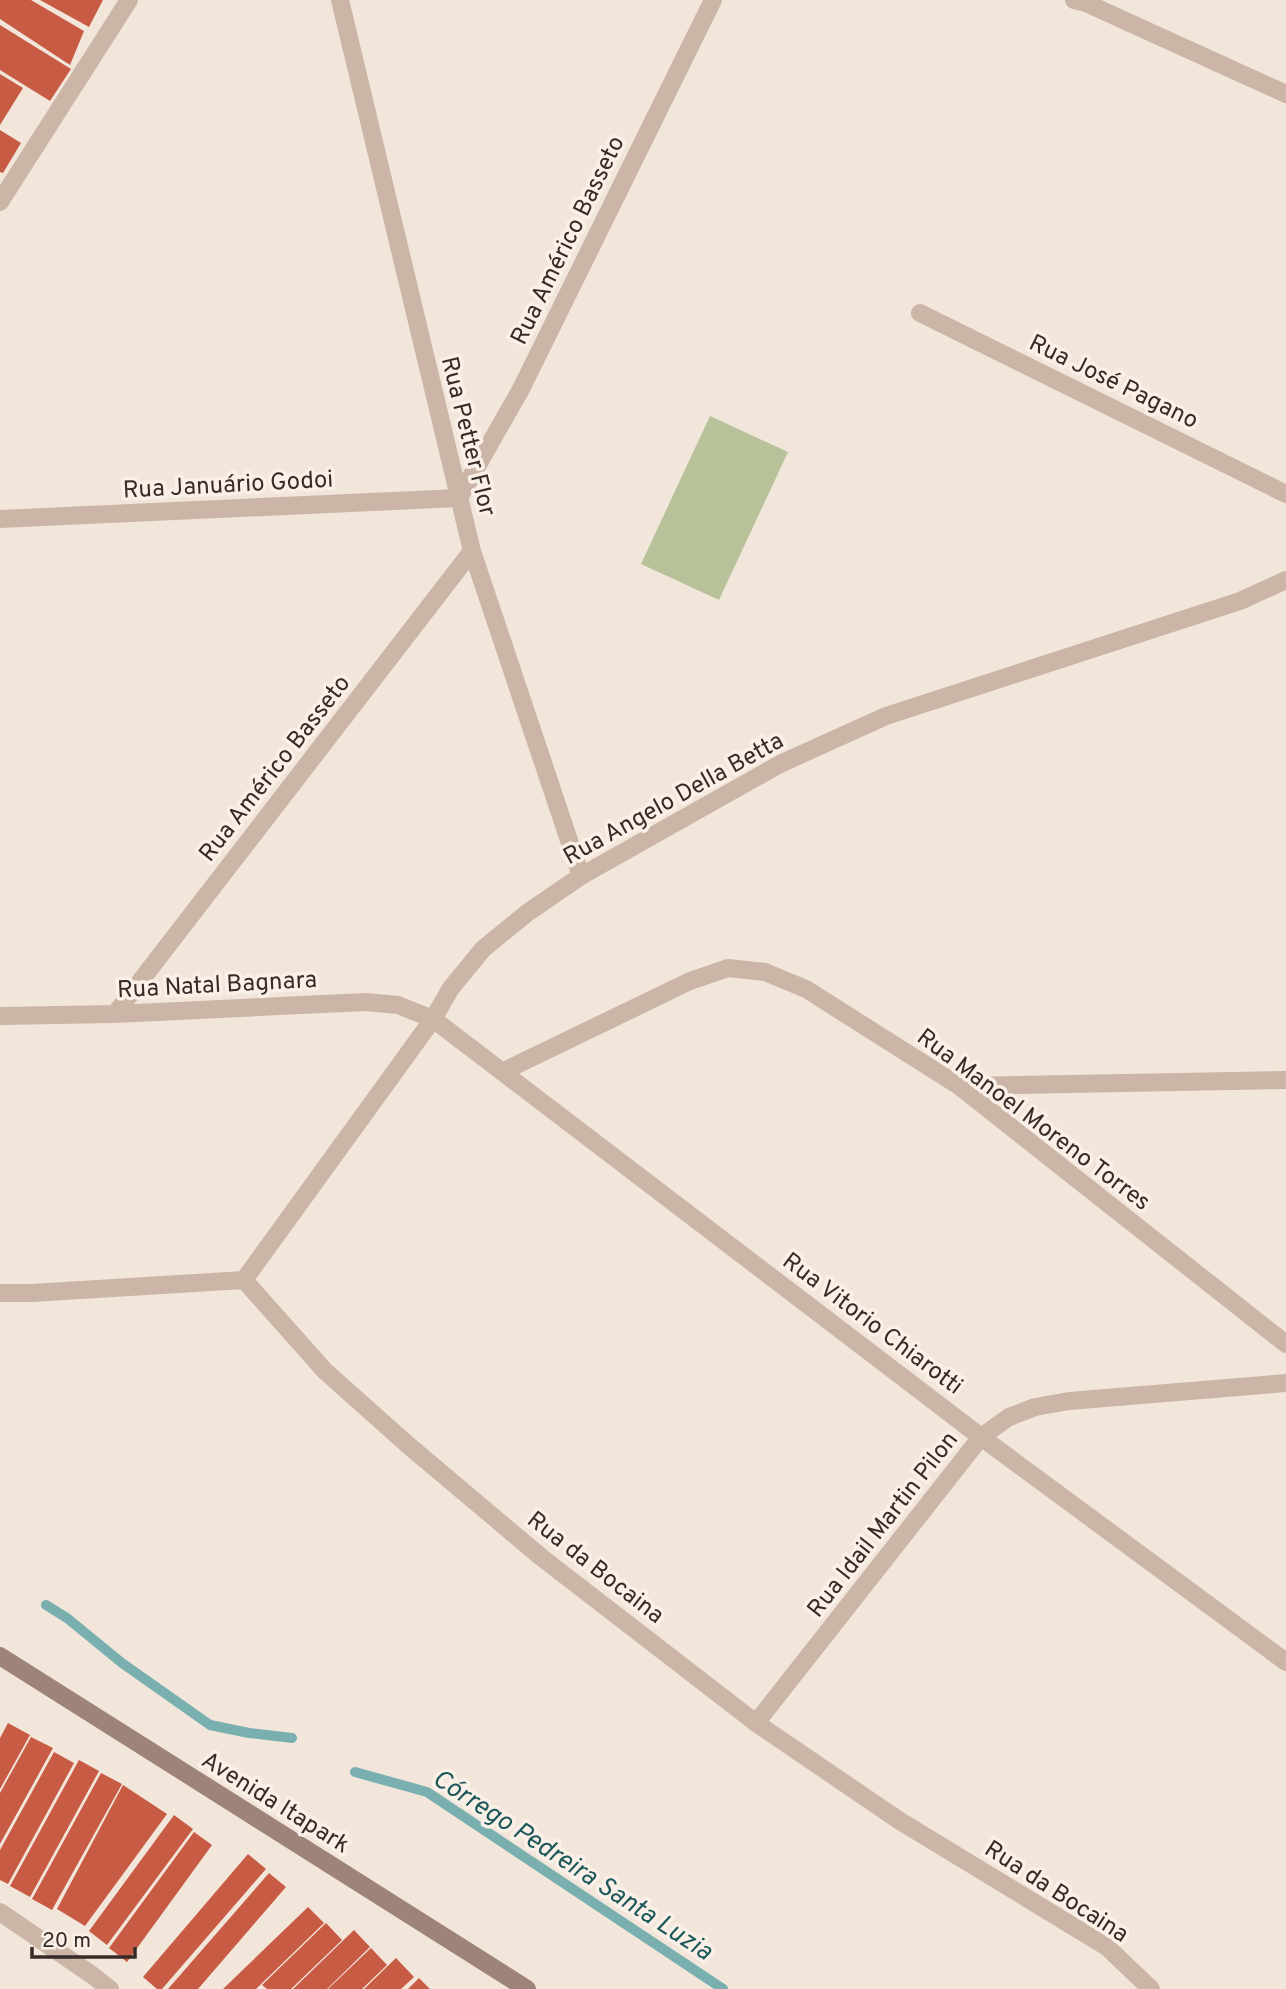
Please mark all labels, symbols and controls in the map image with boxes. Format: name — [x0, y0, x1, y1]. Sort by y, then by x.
street label: Rua Américo Basseto — [505, 131, 632, 350]
street label: Rua José Pagano — [1023, 329, 1203, 437]
street label: Rua Petter Flor — [433, 354, 501, 519]
street label: Rua Januário Godoi — [122, 466, 334, 506]
street label: Rua Américo Basseto — [193, 670, 358, 869]
street label: Rua Angelo Della Betta — [559, 727, 789, 873]
street label: Rua Natal Bagnara — [116, 966, 318, 1006]
street label: Rua Manoel Moreno Torres — [910, 1023, 1156, 1218]
street label: Rua Vitorio Chiarotti — [776, 1247, 968, 1402]
street label: Rua Idail Martin Pilon — [802, 1426, 966, 1624]
street label: Rua da Bocaina — [520, 1506, 669, 1631]
street label: Avenida Itapark — [195, 1746, 355, 1861]
water label: Córrego Pedreira Santa Luzia — [425, 1763, 718, 1969]
street label: Rua da Bocaina — [978, 1835, 1134, 1950]
scale bar — [32, 1916, 135, 1960]
text: 20 m — [42, 1928, 91, 1955]

